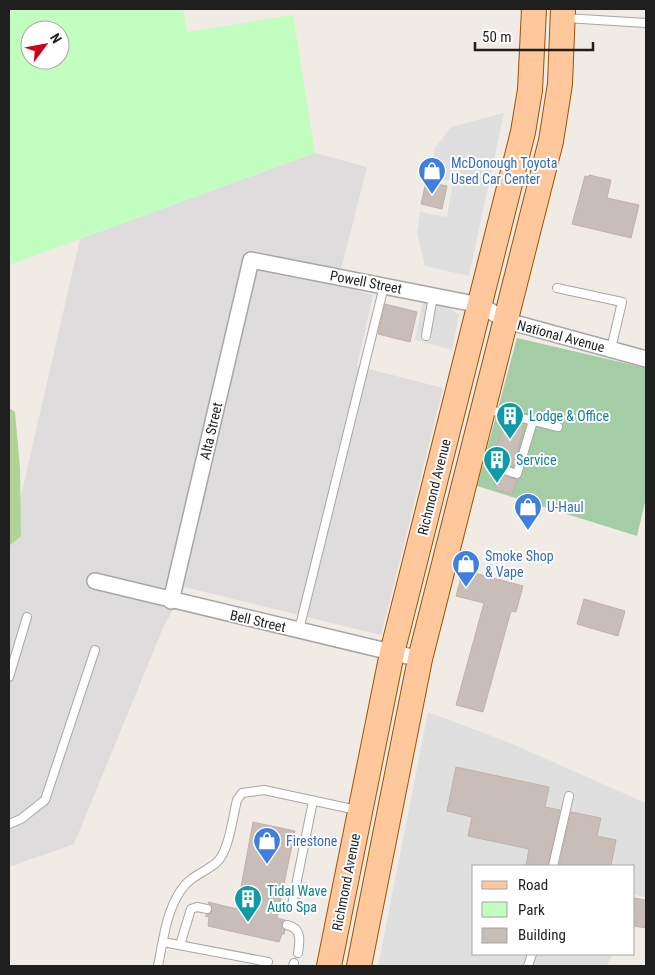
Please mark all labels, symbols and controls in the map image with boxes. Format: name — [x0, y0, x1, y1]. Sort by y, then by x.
north arrow — [20, 20, 70, 70]
scale bar — [475, 20, 592, 52]
text: 50 m — [482, 28, 512, 46]
text: N — [47, 30, 65, 46]
place label: McDonough Toyota Used Car Center — [451, 155, 557, 187]
shop icon: McDonough Toyota Used Car Center — [417, 156, 447, 195]
street label: Powell Street — [329, 267, 403, 297]
street label: National Avenue — [515, 317, 607, 355]
street label: Alta Street — [197, 401, 225, 461]
building icon: Lodge & Office — [495, 401, 525, 440]
place label: Lodge & Office — [529, 408, 609, 424]
street label: Richmond Avenue — [414, 437, 454, 537]
building icon: Service — [482, 445, 512, 484]
place label: Service — [516, 452, 557, 468]
shop icon: U-Haul — [513, 492, 543, 531]
place label: U-Haul — [547, 499, 584, 515]
place label: Smoke Shop & Vape — [485, 548, 554, 580]
shop icon: Smoke Shop & Vape — [451, 549, 481, 588]
street label: Bell Street — [229, 607, 287, 635]
shop icon: Firestone — [252, 826, 282, 865]
street label: Richmond Avenue — [329, 832, 363, 932]
place label: Firestone — [286, 833, 338, 849]
legend — [472, 865, 635, 955]
text: Road — [518, 876, 548, 894]
place label: Tidal Wave Auto Spa — [267, 883, 328, 915]
building icon: Tidal Wave Auto Spa — [233, 884, 263, 923]
text: Park — [518, 901, 545, 919]
text: Building — [518, 926, 566, 944]

